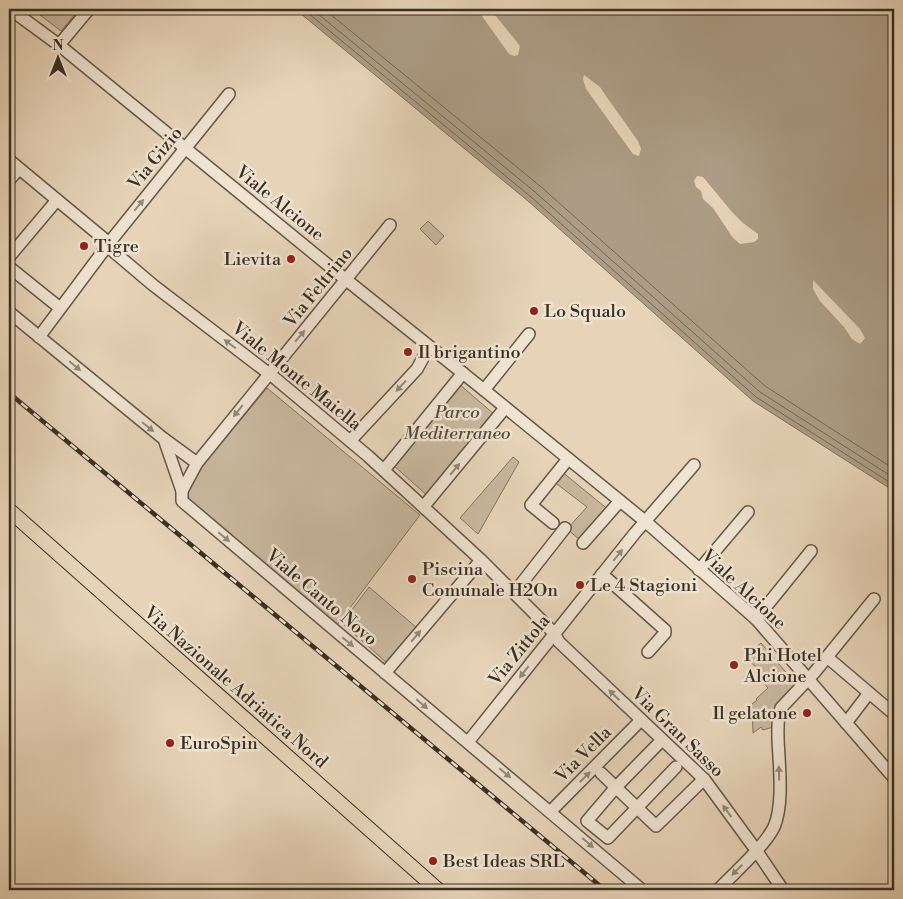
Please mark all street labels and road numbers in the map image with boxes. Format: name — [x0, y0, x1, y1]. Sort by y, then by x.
street label: Via Gizio — [122, 122, 188, 195]
street label: Viale Alcione — [230, 160, 329, 246]
street label: Via Feltrino — [278, 242, 358, 333]
street label: Viale Monte Maiella — [226, 316, 367, 436]
street label: Viale Canto Novo — [260, 543, 382, 651]
street label: Viale Alcione — [696, 544, 791, 634]
street label: Via Nazionale Adriatica Nord — [138, 601, 333, 774]
street label: Via Zittola — [483, 609, 556, 691]
street label: Via Gran Sasso — [626, 682, 729, 782]
street label: Via Vella — [549, 721, 617, 788]

